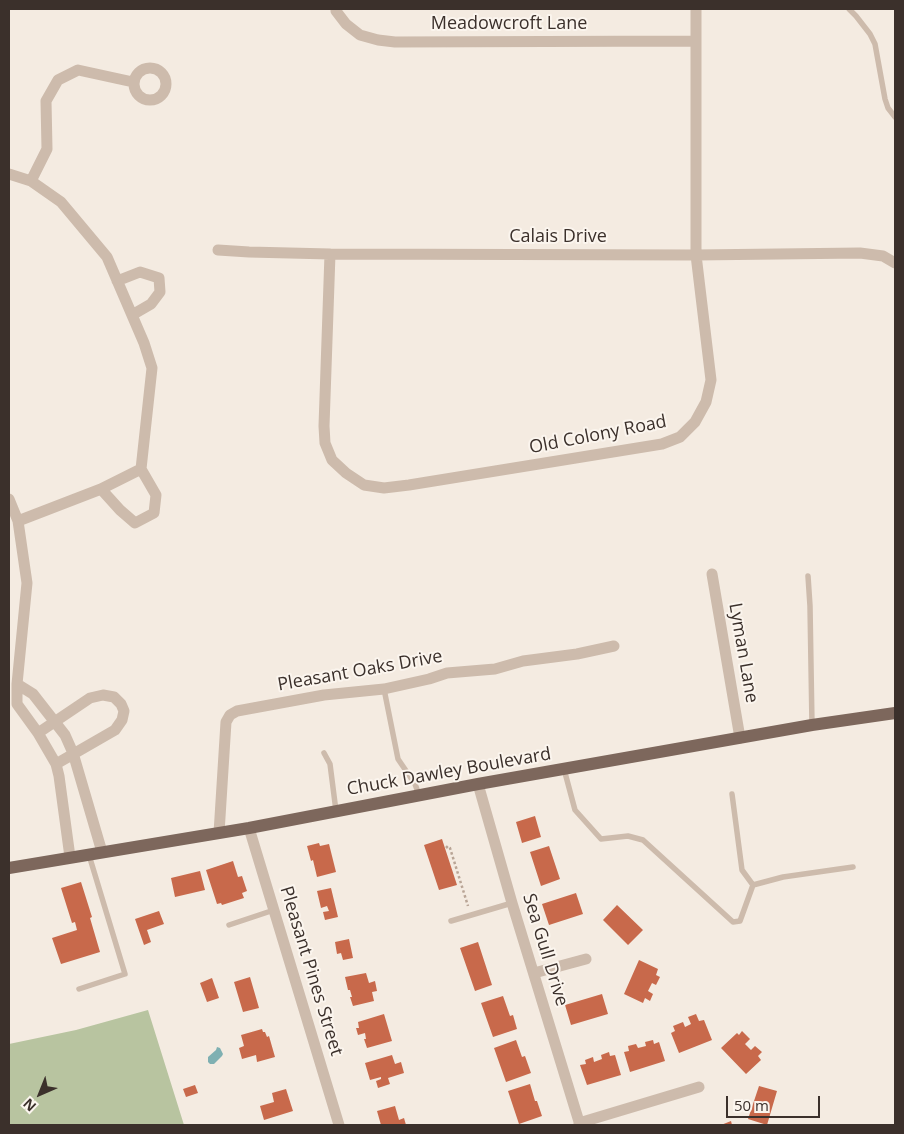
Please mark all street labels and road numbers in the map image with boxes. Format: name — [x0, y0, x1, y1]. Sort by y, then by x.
street label: Meadowcroft Lane — [431, 13, 587, 35]
street label: Calais Drive — [509, 226, 607, 248]
street label: Old Colony Road — [527, 411, 669, 459]
street label: Lyman Lane — [724, 601, 762, 705]
street label: Pleasant Oaks Drive — [276, 646, 444, 696]
street label: Chuck Dawley Boulevard — [345, 743, 553, 801]
street label: Pleasant Pines Street — [275, 884, 347, 1058]
street label: Sea Gull Drive — [518, 891, 572, 1009]

